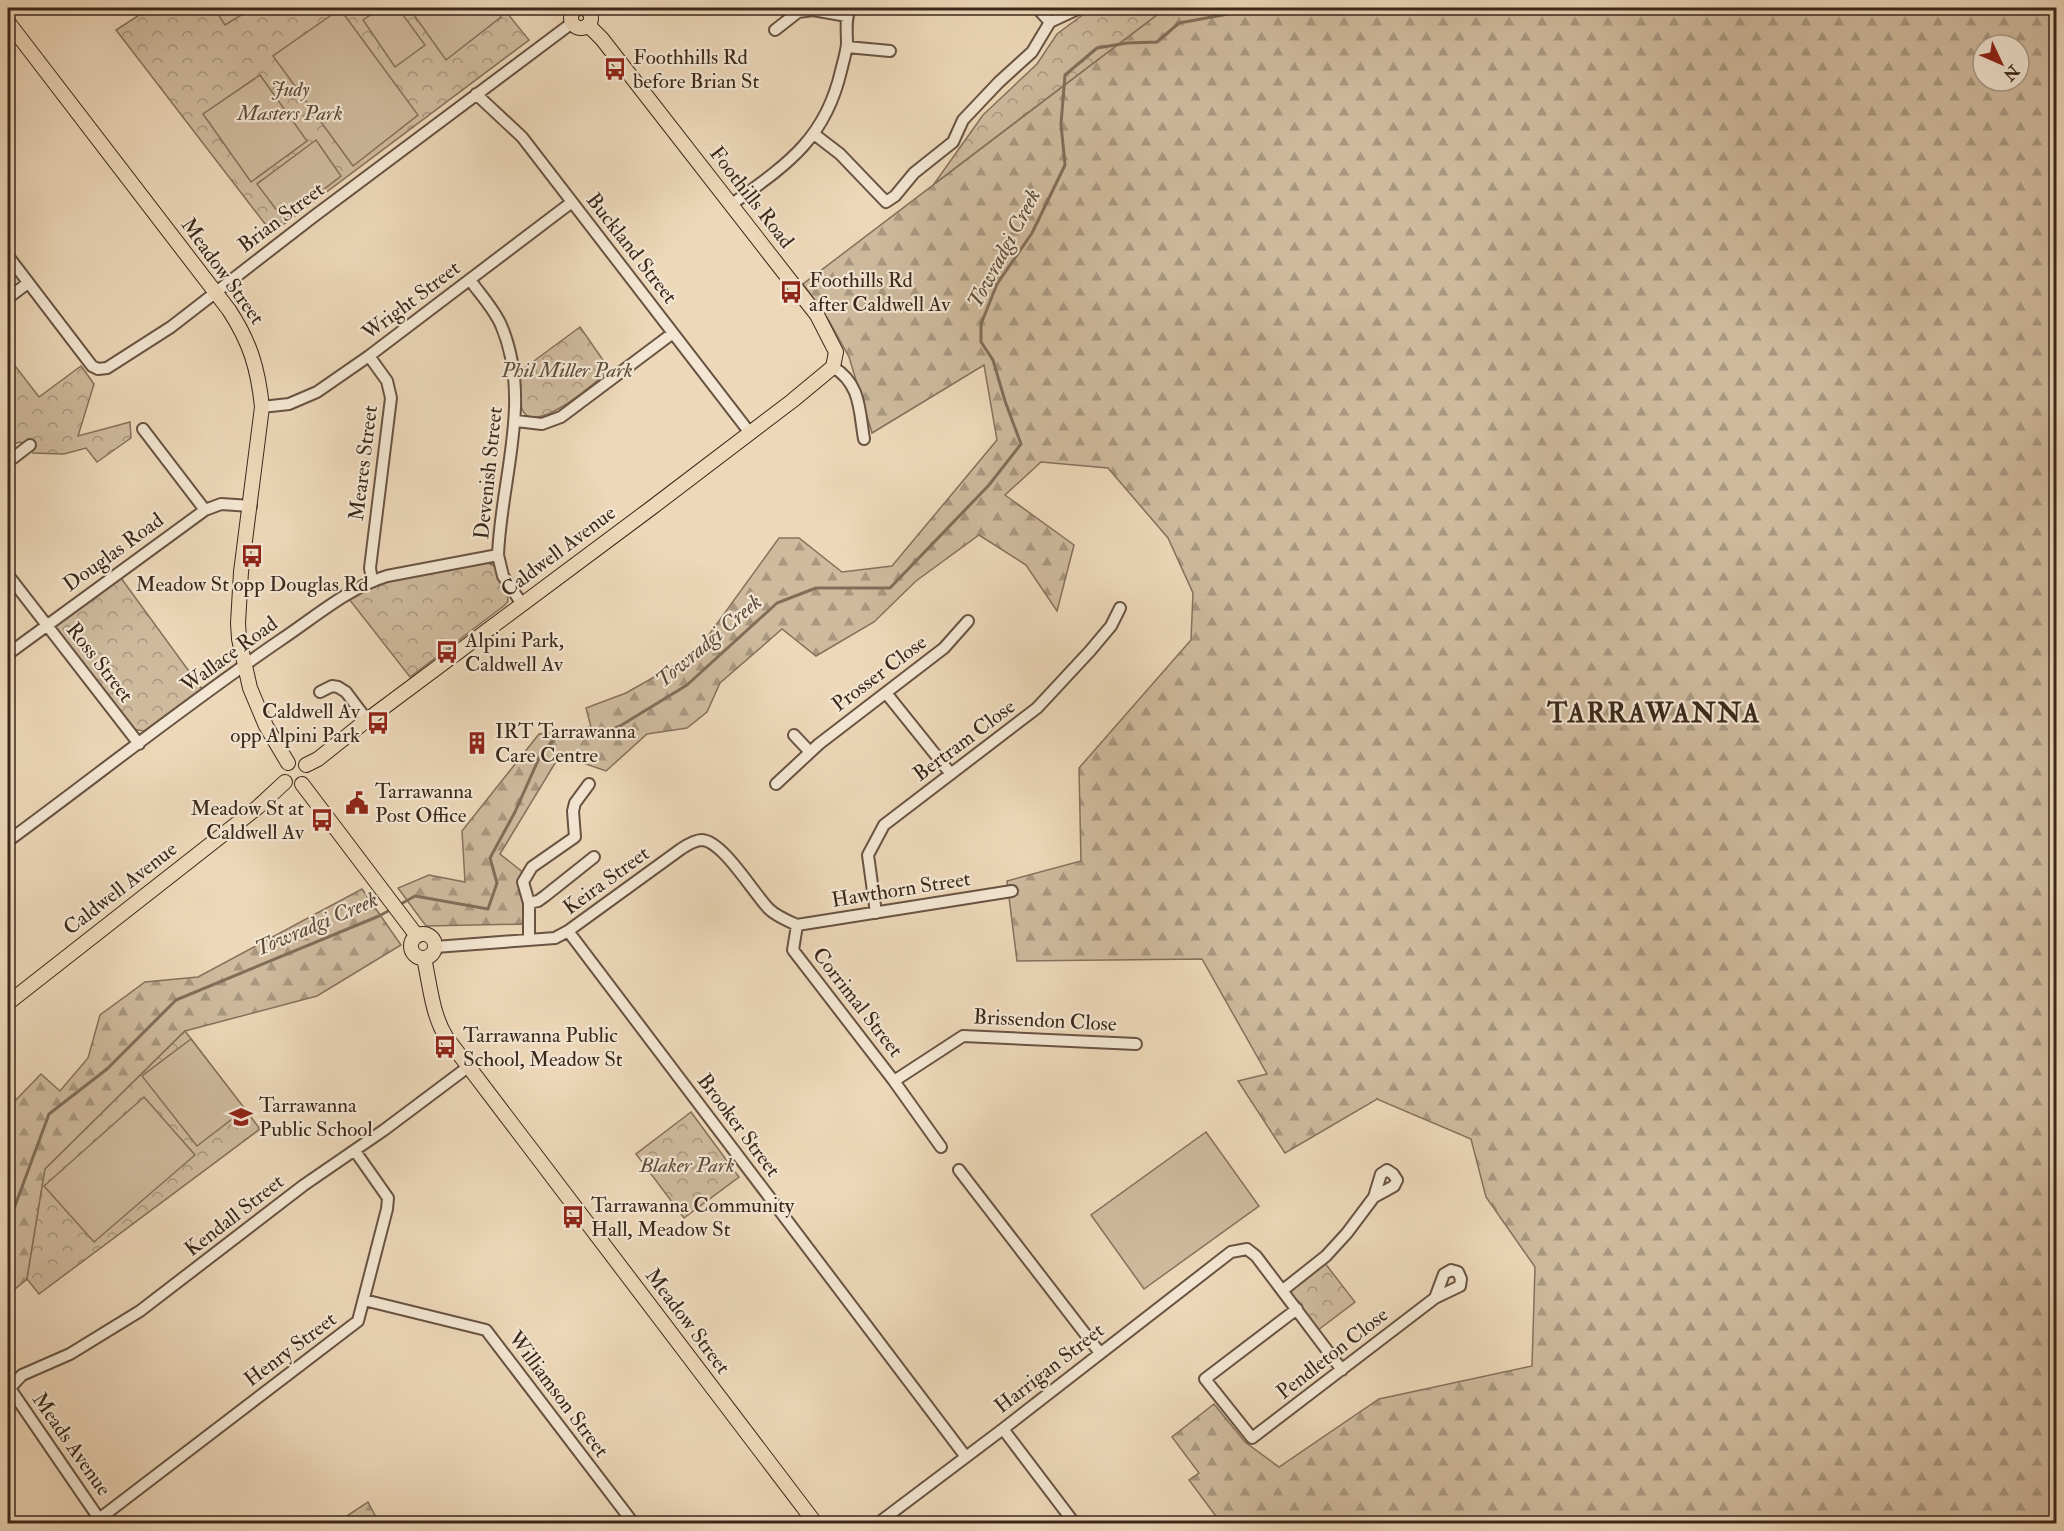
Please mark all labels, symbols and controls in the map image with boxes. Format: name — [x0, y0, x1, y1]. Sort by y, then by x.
north arrow — [1971, 33, 2031, 93]
place label: Foothhills Rd before Brian St — [633, 44, 759, 95]
bus stop icon: Foothhills Rd before Brian St — [602, 56, 628, 82]
text: N — [1998, 60, 2024, 85]
park label: Judy Masters Park — [235, 76, 343, 127]
street label: Foothills Road — [703, 141, 800, 254]
street label: Brian Street — [233, 176, 330, 259]
water label: Towradgi Creek — [961, 184, 1047, 313]
street label: Buckland Street — [580, 187, 683, 309]
street label: Meadow Street — [175, 213, 271, 330]
street label: Wright Street — [356, 255, 466, 347]
place label: Foothills Rd after Caldwell Av — [809, 267, 951, 318]
bus stop icon: Foothills Rd after Caldwell Av — [778, 279, 804, 305]
park label: Phil Miller Park — [500, 357, 633, 384]
street label: Meares Street — [343, 404, 384, 522]
street label: Devenish Street — [468, 405, 509, 541]
street label: Caldwell Avenue — [495, 499, 621, 603]
street label: Douglas Road — [58, 506, 169, 598]
bus stop icon: Meadow St opp Douglas Rd — [239, 543, 265, 569]
place label: Meadow St opp Douglas Rd — [136, 571, 369, 598]
water label: Towradgi Creek — [649, 588, 768, 694]
street label: Wallace Road — [175, 610, 284, 699]
street label: Ross Street — [60, 617, 139, 708]
place label: Alpini Park, Caldwell Av — [464, 627, 564, 678]
street label: Prosser Close — [826, 629, 932, 718]
bus stop icon: Alpini Park, Caldwell Av — [434, 639, 460, 665]
street label: Bertram Close — [908, 693, 1021, 788]
district label: TARRAWANNA — [1546, 697, 1761, 730]
place label: Caldwell Av opp Alpini Park — [230, 698, 361, 749]
bus stop icon: Caldwell Av opp Alpini Park — [365, 710, 391, 736]
place label: IRT Tarrawanna Care Centre — [495, 718, 636, 769]
building icon: IRT Tarrawanna Care Centre — [464, 730, 490, 756]
place label: Tarrawanna Post Office — [375, 778, 473, 829]
public building icon: Tarrawanna Post Office — [344, 790, 370, 816]
place label: Meadow St at Caldwell Av — [191, 795, 305, 846]
bus stop icon: Meadow St at Caldwell Av — [309, 807, 335, 833]
street label: Caldwell Avenue — [58, 835, 183, 941]
street label: Keira Street — [558, 840, 655, 921]
street label: Hawthorn Street — [830, 865, 973, 914]
water label: Towradgi Creek — [251, 885, 382, 962]
street label: Corrimal Street — [806, 942, 909, 1063]
street label: Brissendon Close — [973, 1003, 1118, 1038]
place label: Tarrawanna Public School, Meadow St — [463, 1022, 623, 1073]
bus stop icon: Tarrawanna Public School, Meadow St — [432, 1034, 458, 1060]
street label: Brooker Street — [691, 1068, 786, 1183]
place label: Tarrawanna Public School — [259, 1092, 373, 1143]
school or university icon: Tarrawanna Public School — [228, 1104, 254, 1130]
park label: Blaker Park — [638, 1152, 735, 1179]
street label: Kendall Street — [179, 1168, 290, 1263]
place label: Tarrawanna Community Hall, Meadow St — [591, 1192, 795, 1243]
bus stop icon: Tarrawanna Community Hall, Meadow St — [560, 1204, 586, 1230]
street label: Meadow Street — [639, 1263, 736, 1380]
street label: Pendleton Close — [1271, 1301, 1394, 1405]
street label: Henry Street — [239, 1306, 342, 1393]
street label: Harrigan Street — [989, 1317, 1110, 1420]
street label: Williamson Street — [502, 1325, 615, 1463]
street label: Meads Avenue — [26, 1387, 117, 1501]

